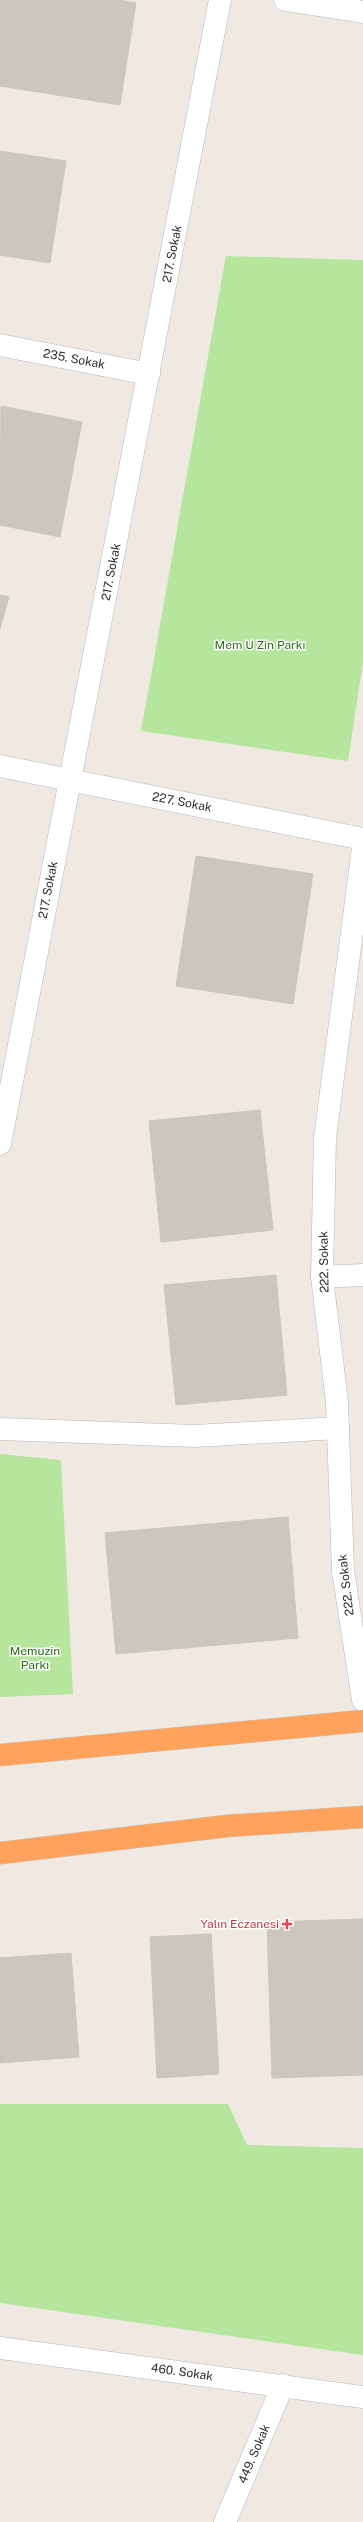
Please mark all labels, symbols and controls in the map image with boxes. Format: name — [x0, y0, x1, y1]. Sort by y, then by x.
street label: 217. Sokak — [160, 224, 184, 284]
street label: 235. Sokak — [42, 346, 106, 372]
street label: 217. Sokak — [99, 542, 123, 602]
park label: Mem U Zin Parkı — [215, 638, 305, 652]
street label: 227. Sokak — [151, 789, 213, 815]
street label: 217. Sokak — [36, 860, 60, 920]
street label: 222. Sokak — [316, 1231, 332, 1293]
street label: 222. Sokak — [335, 1553, 357, 1617]
park label: Memuzin Parkı — [10, 1644, 60, 1672]
place label: Yalın Eczanesi — [201, 1917, 279, 1931]
marker: Yalın Eczanesi — [282, 1919, 292, 1929]
street label: 460. Sokak — [150, 2361, 214, 2383]
street label: 449. Sokak — [235, 2422, 273, 2486]

